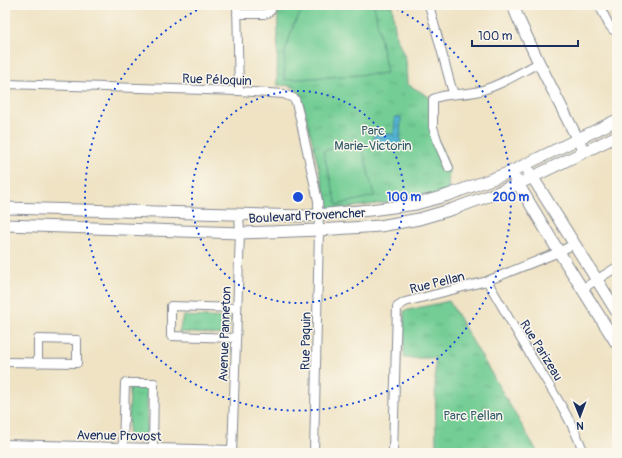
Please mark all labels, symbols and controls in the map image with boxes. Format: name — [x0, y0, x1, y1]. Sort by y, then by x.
scale bar — [472, 22, 578, 48]
text: 100 m — [478, 29, 513, 44]
street label: Rue Péloquin — [182, 71, 252, 89]
park label: Parc Marie-Victorin — [334, 123, 412, 154]
centre of rings — [291, 190, 305, 204]
text: 100 m — [387, 190, 422, 205]
text: 200 m — [493, 190, 530, 205]
street label: Boulevard Provencher — [248, 205, 366, 227]
street label: Rue Pellan — [408, 268, 466, 298]
street label: Avenue Panneton — [215, 286, 235, 382]
street label: Rue Paquin — [297, 312, 315, 370]
street label: Rue Parizeau — [516, 317, 566, 384]
north arrow — [560, 396, 600, 436]
park label: Parc Pellan — [443, 408, 503, 424]
text: N — [576, 419, 584, 432]
street label: Avenue Provost — [76, 427, 162, 445]

